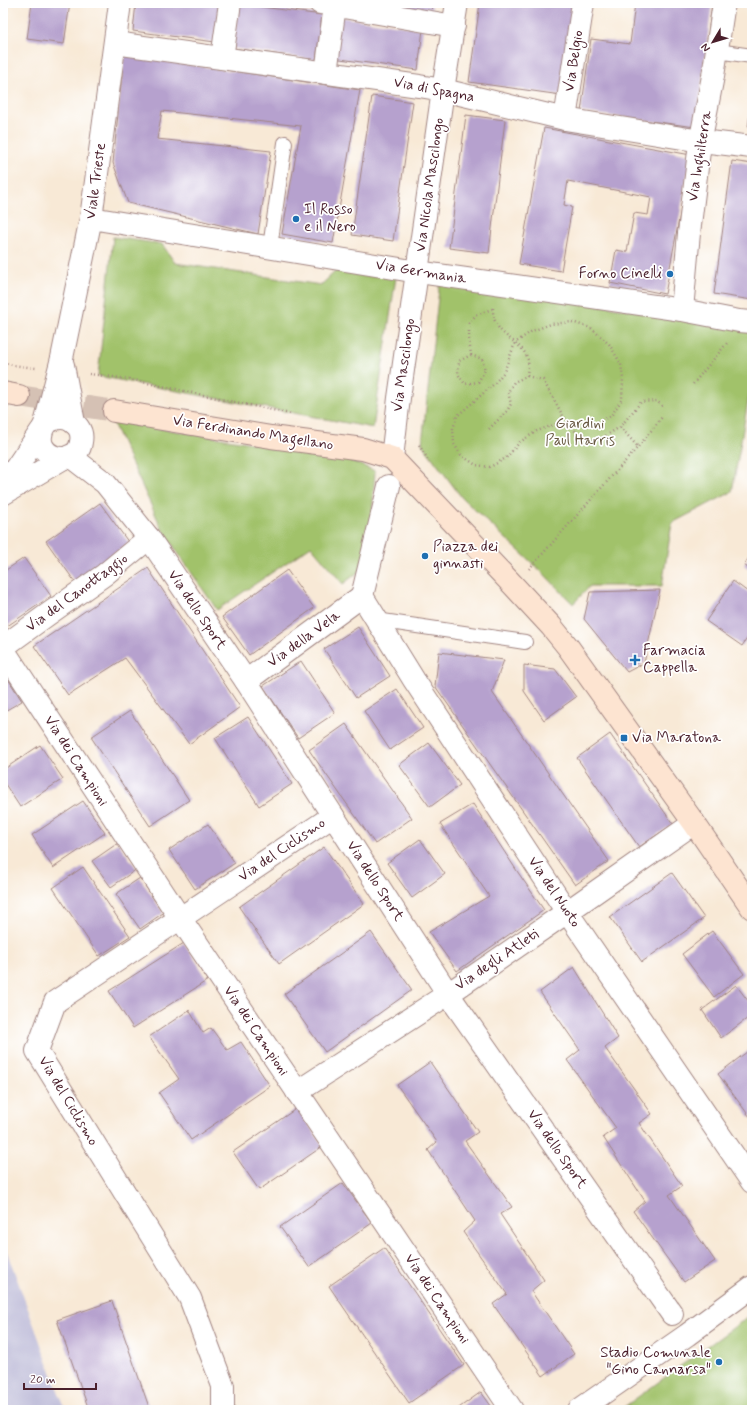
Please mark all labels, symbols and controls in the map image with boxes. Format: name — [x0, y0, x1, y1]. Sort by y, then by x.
north arrow — [693, 22, 733, 62]
street label: Via Belgio — [559, 29, 590, 93]
text: N — [698, 40, 714, 55]
street label: Via di Spagna — [392, 72, 476, 108]
street label: Via Inghilterra — [683, 108, 718, 203]
street label: Via Nicola Mascilongo — [411, 116, 450, 254]
street label: Viale Trieste — [81, 142, 111, 220]
place label: Il Rosso e il Nero — [304, 200, 356, 237]
marker: Il Rosso e il Nero — [291, 214, 301, 224]
street label: Via Germania — [374, 255, 469, 289]
place label: Forno Cinelli — [579, 264, 662, 284]
marker: Forno Cinelli — [665, 269, 675, 279]
street label: Via Mascilongo — [388, 317, 421, 413]
street label: Via Ferdinando Magellano — [171, 410, 335, 457]
park label: Giardini Paul Harris — [545, 414, 615, 451]
place label: Piazza dei ginnasti — [433, 537, 498, 574]
street label: Via del Canottaggio — [22, 549, 133, 638]
marker: Piazza dei ginnasti — [420, 551, 430, 561]
street label: Via dello Sport — [163, 566, 231, 654]
street label: Via della Vela — [263, 605, 345, 672]
place label: Farmacia Cappella — [643, 641, 706, 678]
marker: Farmacia Cappella — [630, 655, 640, 665]
street label: Via dei Campioni — [39, 712, 113, 810]
place label: Via Maratona — [632, 728, 722, 748]
marker: Via Maratona — [619, 733, 629, 743]
street label: Via del Ciclismo — [234, 813, 330, 887]
street label: Via dello Sport — [341, 837, 409, 925]
street label: Via del Nuoto — [523, 853, 585, 932]
street label: Via degli Atleti — [451, 924, 544, 996]
street label: Via dei Campioni — [218, 982, 294, 1080]
street label: Via del Ciclismo — [33, 1052, 103, 1150]
street label: Via dello Sport — [522, 1105, 592, 1193]
street label: Via dei Campioni — [399, 1250, 475, 1348]
place label: Stadio Comunale "Gino Cannarsa" — [600, 1343, 711, 1380]
marker: Stadio Comunale "Gino Cannarsa" — [714, 1357, 724, 1367]
scale bar — [24, 1365, 96, 1391]
text: 20 m — [30, 1372, 56, 1388]

